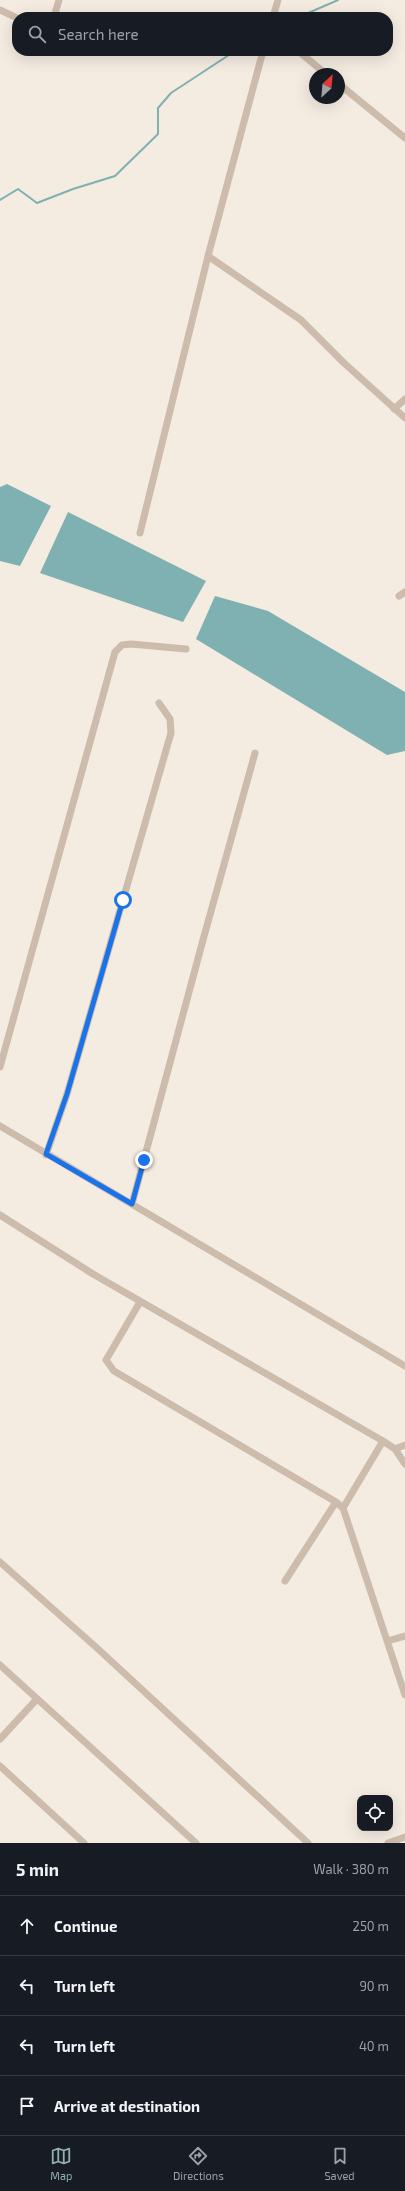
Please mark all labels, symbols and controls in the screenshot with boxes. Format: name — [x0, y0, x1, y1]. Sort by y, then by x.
search box — [12, 12, 393, 56]
icon: search — [26, 23, 48, 45]
text: Search here — [58, 25, 139, 43]
north arrow — [309, 68, 345, 104]
route start — [114, 891, 132, 909]
route end — [135, 1151, 153, 1169]
map controls — [357, 1795, 393, 1831]
button: locate — [357, 1795, 393, 1831]
text: 5 min — [16, 1859, 59, 1879]
text: Walk · 380 m — [313, 1861, 389, 1877]
icon: ahead — [16, 1915, 38, 1937]
text: Continue — [54, 1917, 117, 1935]
text: 250 m — [353, 1918, 389, 1934]
icon: left — [16, 1975, 38, 1997]
text: Turn left — [54, 1977, 115, 1995]
text: 90 m — [359, 1978, 389, 1994]
icon: left — [16, 2035, 38, 2057]
text: Turn left — [54, 2037, 115, 2055]
text: 40 m — [359, 2038, 389, 2054]
icon: arrive — [16, 2095, 38, 2117]
text: Arrive at destination — [54, 2097, 200, 2115]
tab: Map — [50, 2145, 72, 2182]
tab: Directions — [173, 2145, 224, 2182]
tab: Saved — [324, 2145, 355, 2182]

